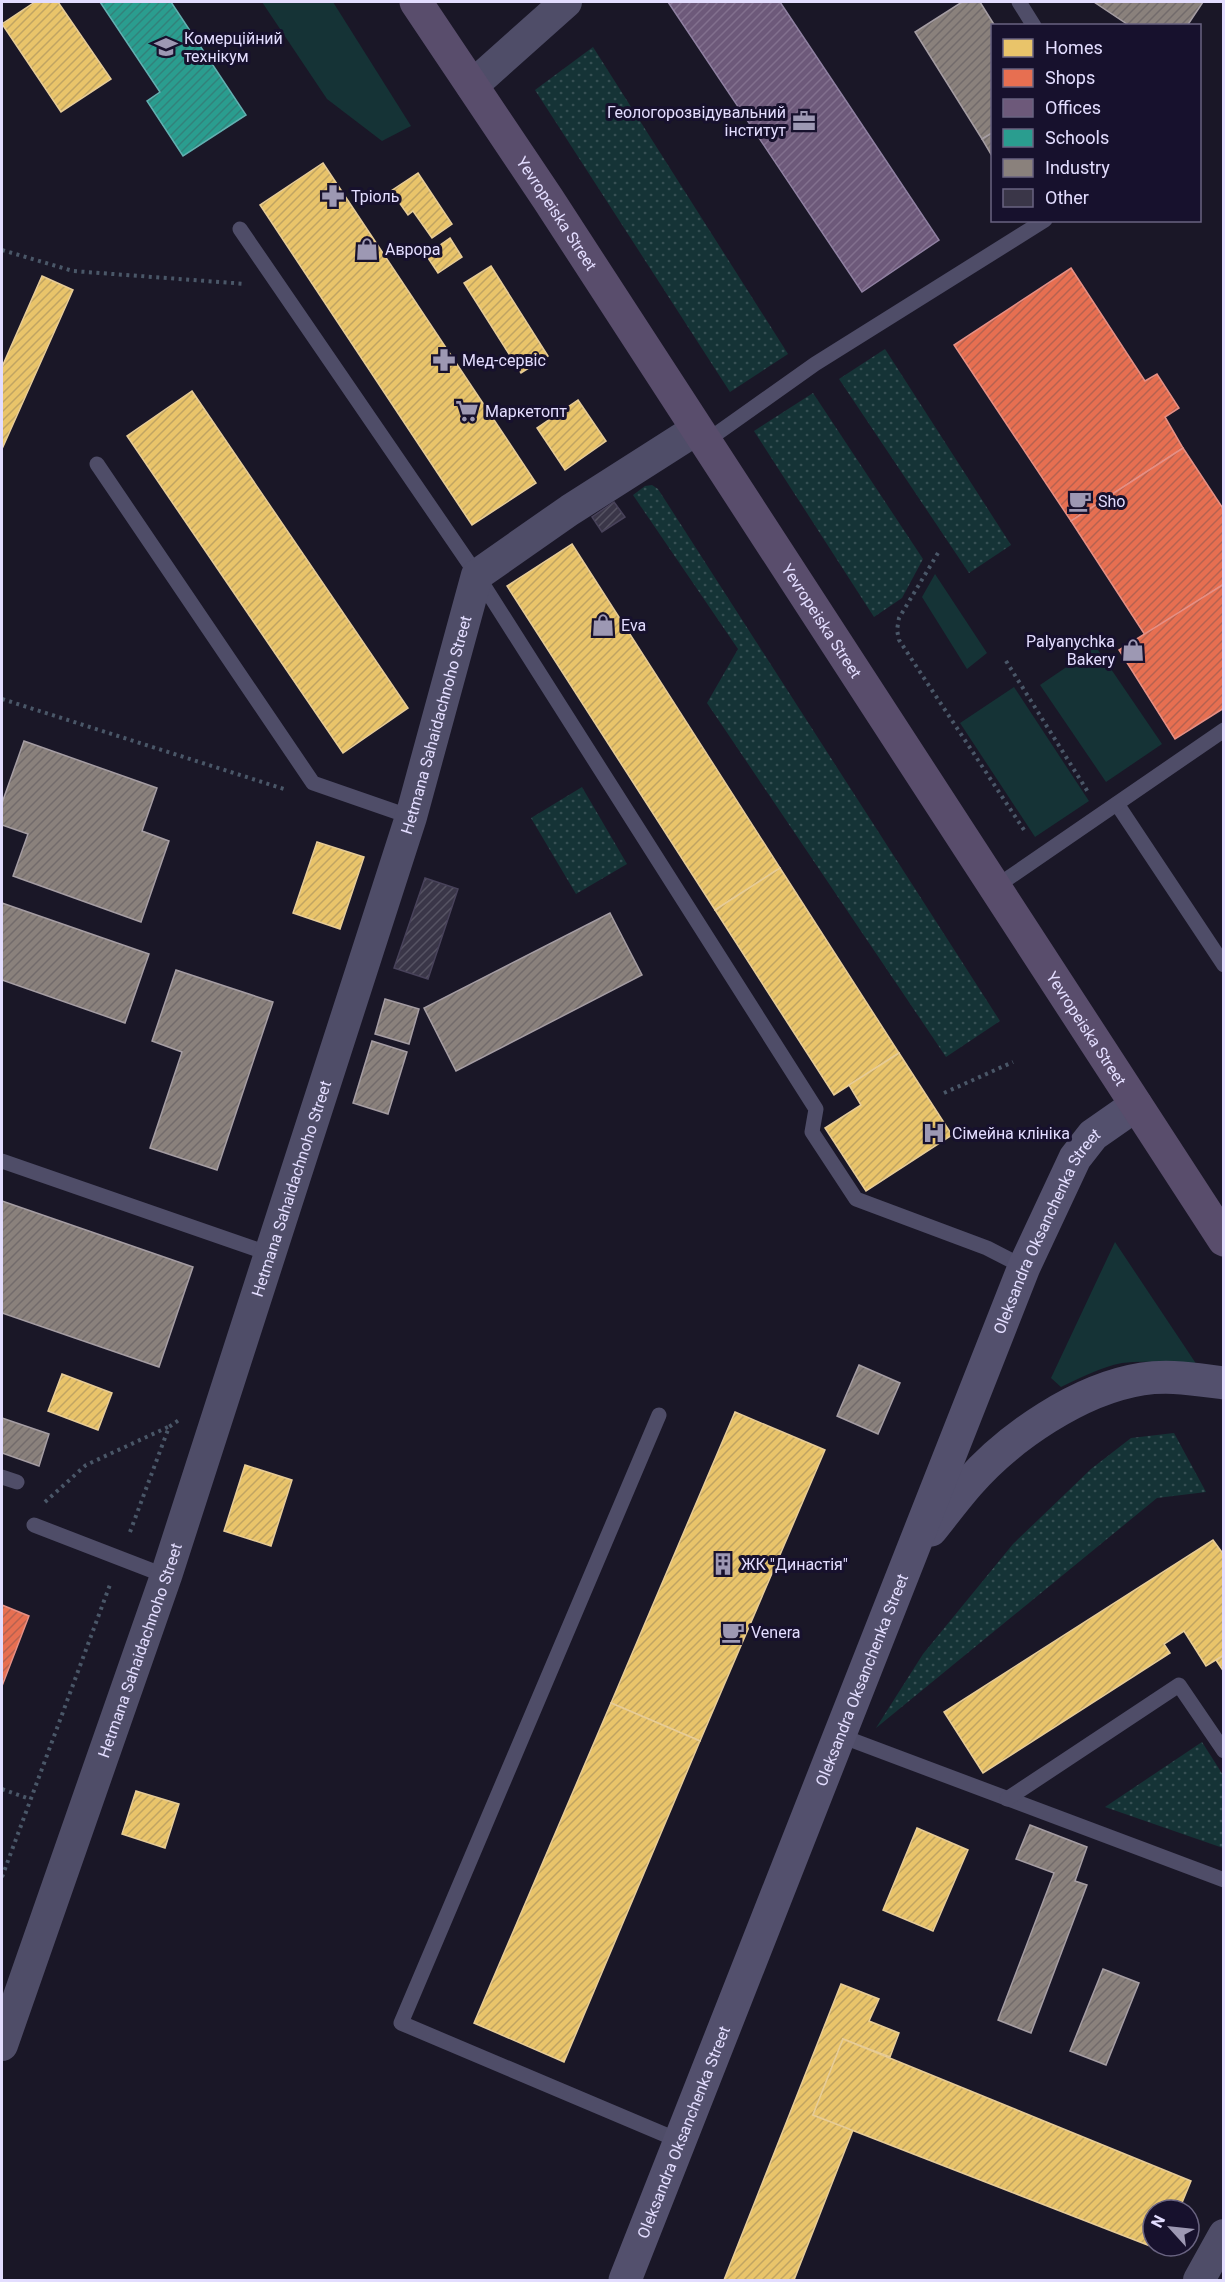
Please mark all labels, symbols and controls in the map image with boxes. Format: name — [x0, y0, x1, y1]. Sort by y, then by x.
legend — [991, 24, 1201, 222]
place label: Комерційний технікум — [184, 29, 283, 66]
school or university icon: Комерційний технікум — [153, 34, 179, 60]
text: Homes — [1045, 37, 1103, 58]
text: Shops — [1045, 67, 1095, 88]
text: Offices — [1045, 97, 1101, 118]
place label: Геологорозвідувальний інститут — [607, 103, 786, 140]
office icon: Геологорозвідувальний інститут — [791, 108, 817, 134]
text: Schools — [1045, 127, 1109, 148]
street label: Yevropeiska Street — [512, 153, 601, 274]
text: Industry — [1045, 157, 1110, 178]
pharmacy icon: Тріоль — [320, 183, 346, 209]
place label: Тріоль — [351, 187, 400, 206]
text: Other — [1045, 187, 1089, 208]
shop icon: Аврора — [354, 236, 380, 262]
place label: Аврора — [385, 240, 440, 259]
pharmacy icon: Мед-сервіс — [431, 347, 457, 373]
place label: Мед-сервіс — [462, 351, 546, 370]
supermarket icon: Маркетопт — [454, 398, 480, 424]
place label: Маркетопт — [485, 402, 567, 421]
cafe icon: Sho — [1067, 488, 1093, 514]
place label: Sho — [1098, 492, 1125, 511]
street label: Yevropeiska Street — [777, 560, 865, 682]
shop icon: Eva — [590, 612, 616, 638]
street label: Hetmana Sahaidachnoho Street — [397, 613, 476, 837]
place label: Eva — [621, 616, 646, 635]
place label: Palyanychka Bakery — [1026, 632, 1115, 669]
shop icon: Palyanychka Bakery — [1120, 637, 1146, 663]
street label: Yevropeiska Street — [1042, 968, 1130, 1089]
street label: Hetmana Sahaidachnoho Street — [248, 1078, 335, 1299]
hospital icon: Сімейна клініка — [921, 1120, 947, 1146]
place label: Сімейна клініка — [952, 1124, 1070, 1143]
street label: Oleksandra Oksanchenka Street — [990, 1124, 1104, 1337]
street label: Hetmana Sahaidachnoho Street — [94, 1541, 186, 1760]
building icon: ЖК "Династія" — [710, 1551, 736, 1577]
place label: ЖК "Династія" — [741, 1555, 848, 1574]
street label: Oleksandra Oksanchenka Street — [811, 1571, 912, 1789]
cafe icon: Venera — [720, 1619, 746, 1645]
place label: Venera — [751, 1623, 800, 1642]
street label: Oleksandra Oksanchenka Street — [633, 2023, 734, 2241]
north arrow — [1141, 2198, 1201, 2258]
text: N — [1147, 2212, 1169, 2231]

